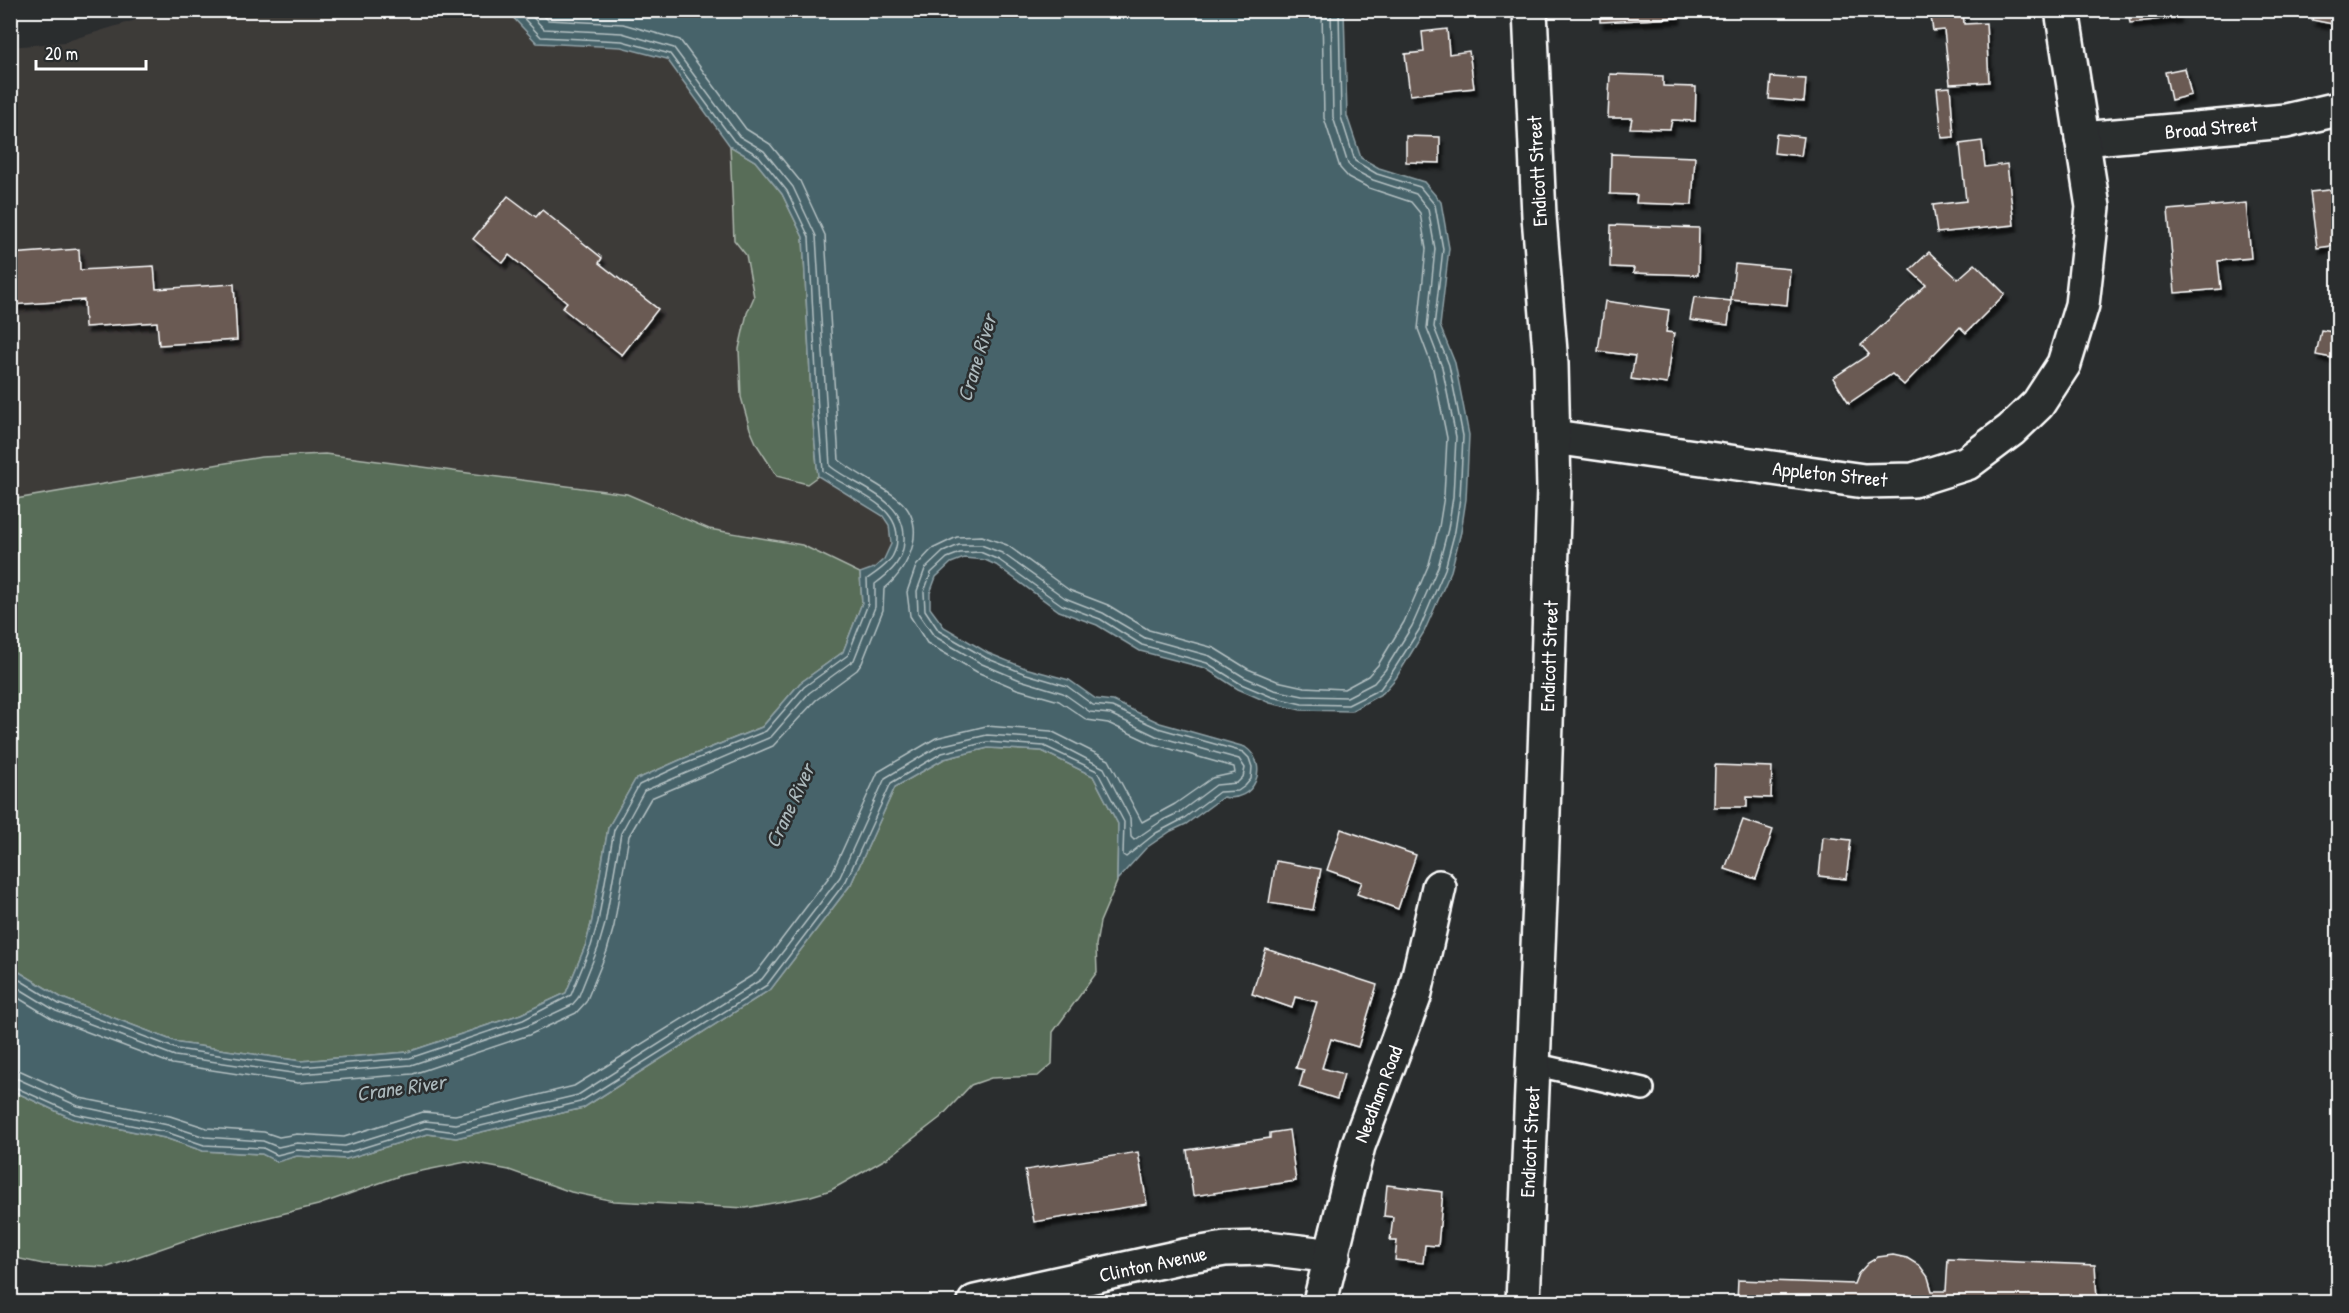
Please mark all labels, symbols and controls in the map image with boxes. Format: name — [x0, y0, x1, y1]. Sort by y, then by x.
scale bar — [36, 33, 146, 71]
text: 20 m — [45, 41, 78, 66]
street label: Broad Street — [2164, 110, 2259, 145]
street label: Endicott Street — [1520, 114, 1553, 227]
water label: Crane River — [950, 308, 1004, 405]
street label: Appleton Street — [1771, 454, 1890, 493]
street label: Endicott Street — [1533, 599, 1564, 712]
water label: Crane River — [757, 756, 823, 853]
street label: Needham Road — [1347, 1041, 1408, 1146]
water label: Crane River — [355, 1067, 450, 1108]
street label: Endicott Street — [1513, 1085, 1546, 1198]
street label: Clinton Avenue — [1097, 1239, 1209, 1288]

